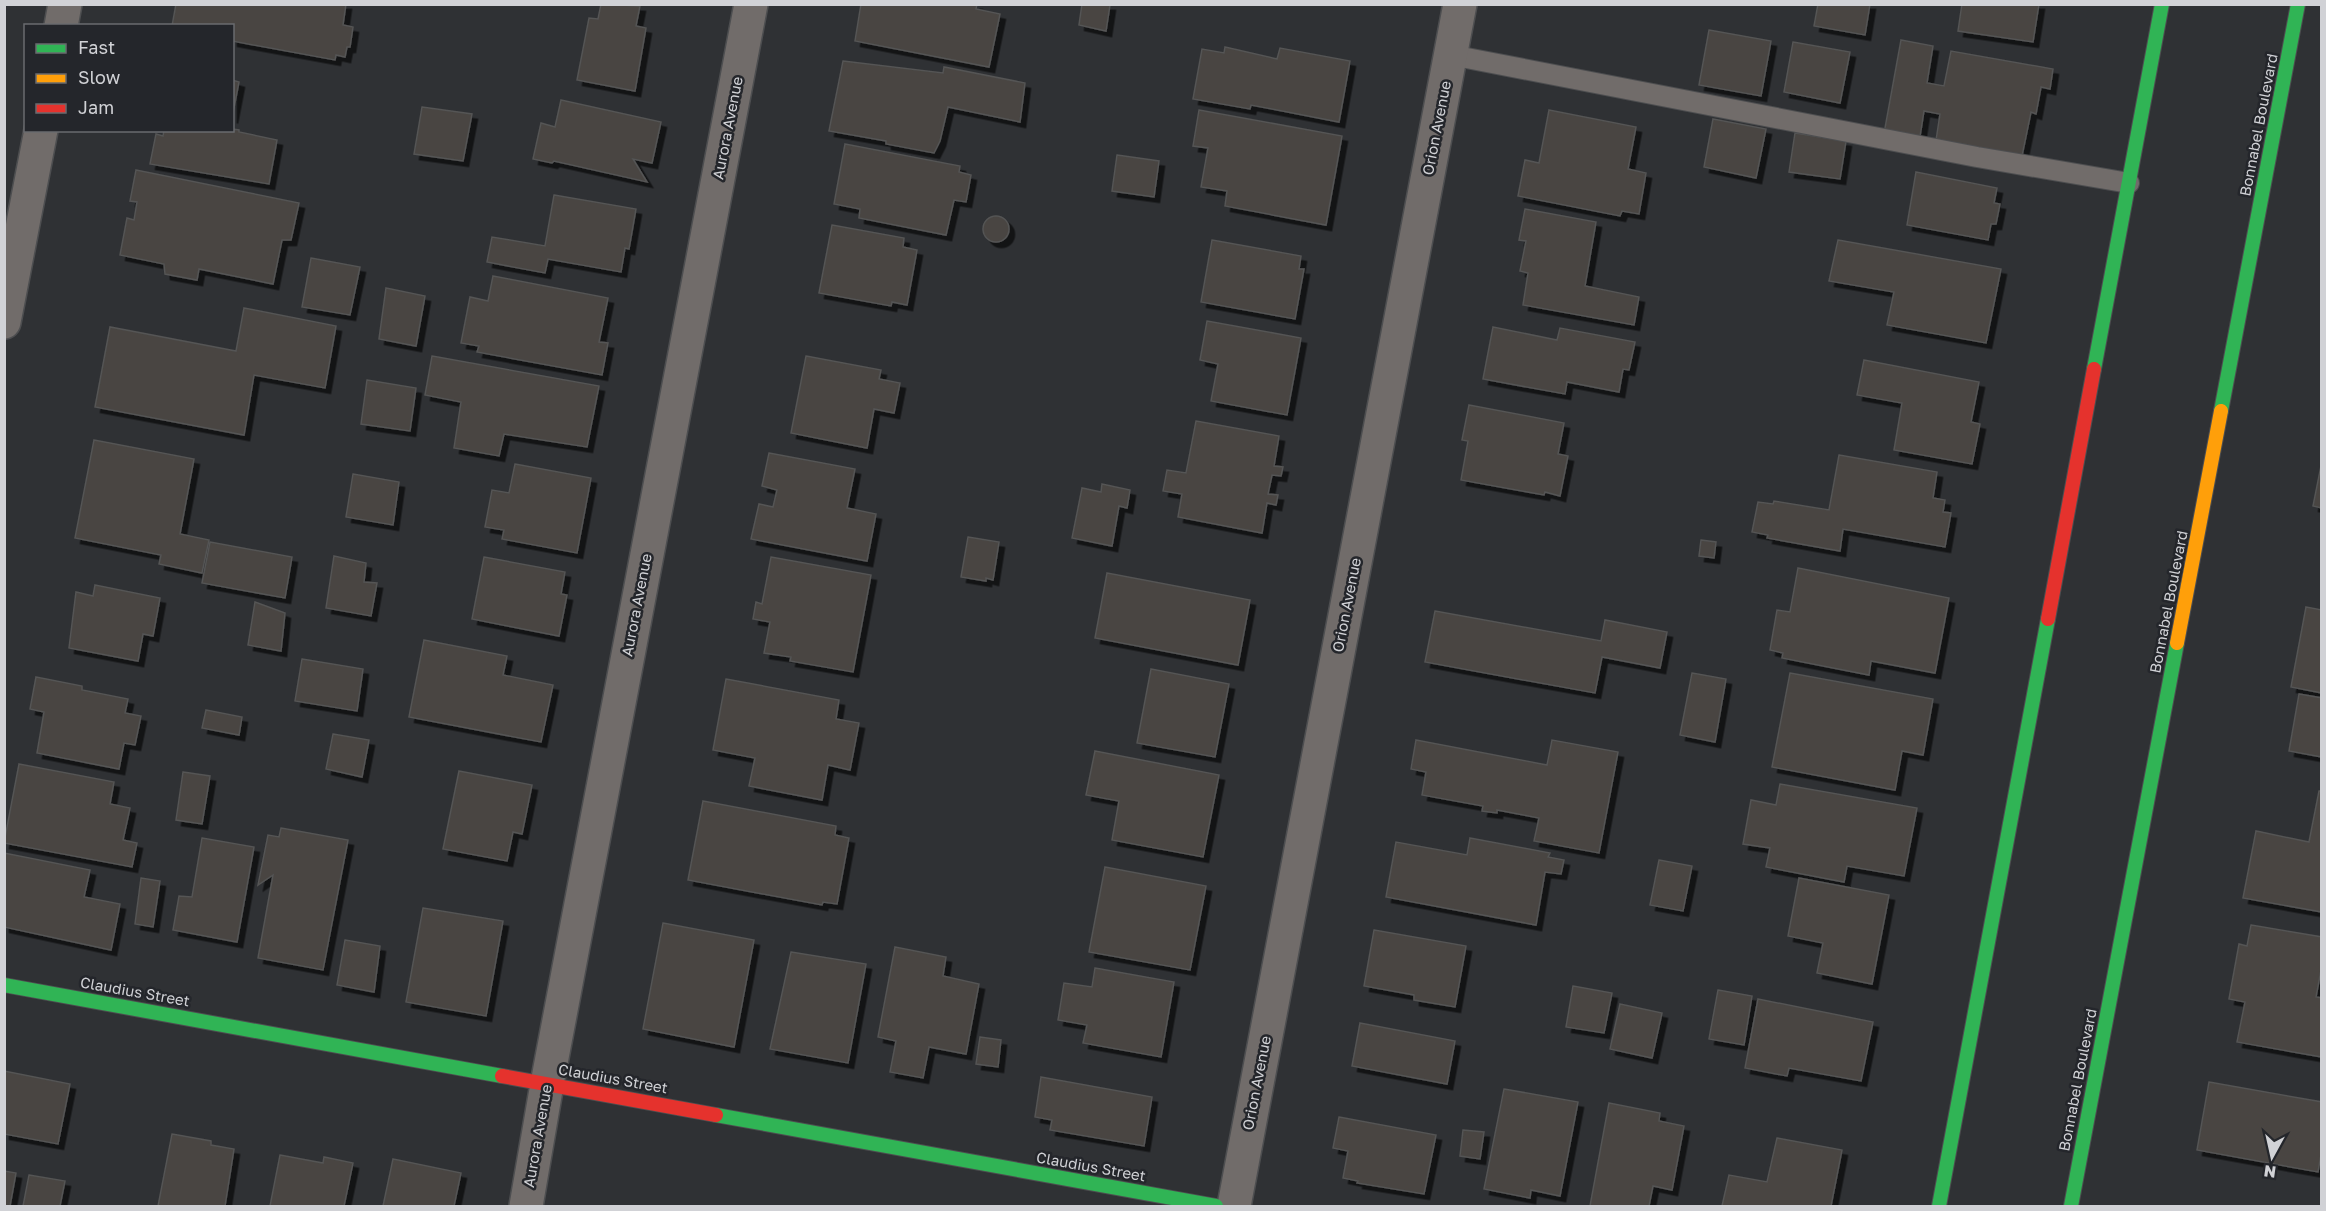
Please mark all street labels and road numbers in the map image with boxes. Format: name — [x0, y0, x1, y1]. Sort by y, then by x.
street label: Bonnabel Boulevard — [2235, 52, 2281, 198]
street label: Aurora Avenue — [708, 75, 746, 181]
street label: Orion Avenue — [1418, 79, 1454, 177]
street label: Bonnabel Boulevard — [2145, 529, 2191, 675]
street label: Aurora Avenue — [617, 552, 655, 658]
street label: Orion Avenue — [1328, 556, 1364, 654]
street label: Claudius Street — [79, 973, 191, 1010]
street label: Bonnabel Boulevard — [2054, 1007, 2100, 1153]
street label: Orion Avenue — [1238, 1034, 1274, 1132]
street label: Claudius Street — [557, 1060, 669, 1097]
street label: Aurora Avenue — [519, 1083, 555, 1189]
street label: Claudius Street — [1035, 1148, 1147, 1185]

